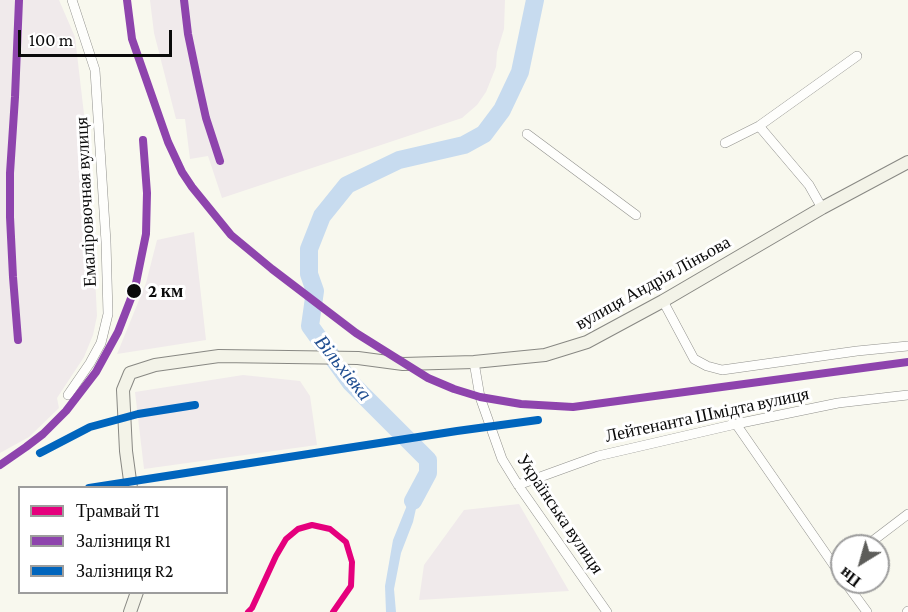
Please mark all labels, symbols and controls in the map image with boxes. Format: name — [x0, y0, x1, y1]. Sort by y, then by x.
scale bar — [21, 18, 176, 56]
text: 100 m — [29, 30, 73, 50]
street label: Емаліровочная вулиця — [71, 116, 101, 288]
street label: вулиця Андрія Ліньова — [572, 231, 734, 335]
place label: 2 км — [148, 280, 183, 302]
marker: 2 км — [125, 282, 143, 300]
water label: Вільхівка — [309, 330, 377, 406]
street label: Лейтенанта Шмідта вулиця — [603, 383, 811, 447]
street label: Українська вулиця — [512, 450, 608, 578]
legend — [18, 486, 228, 594]
text: Трамвай T1 — [76, 501, 160, 521]
text: Залізниця R1 — [76, 531, 171, 551]
north arrow — [830, 534, 890, 594]
text: Залізниця R2 — [76, 561, 173, 581]
text: Пн — [836, 564, 864, 590]

